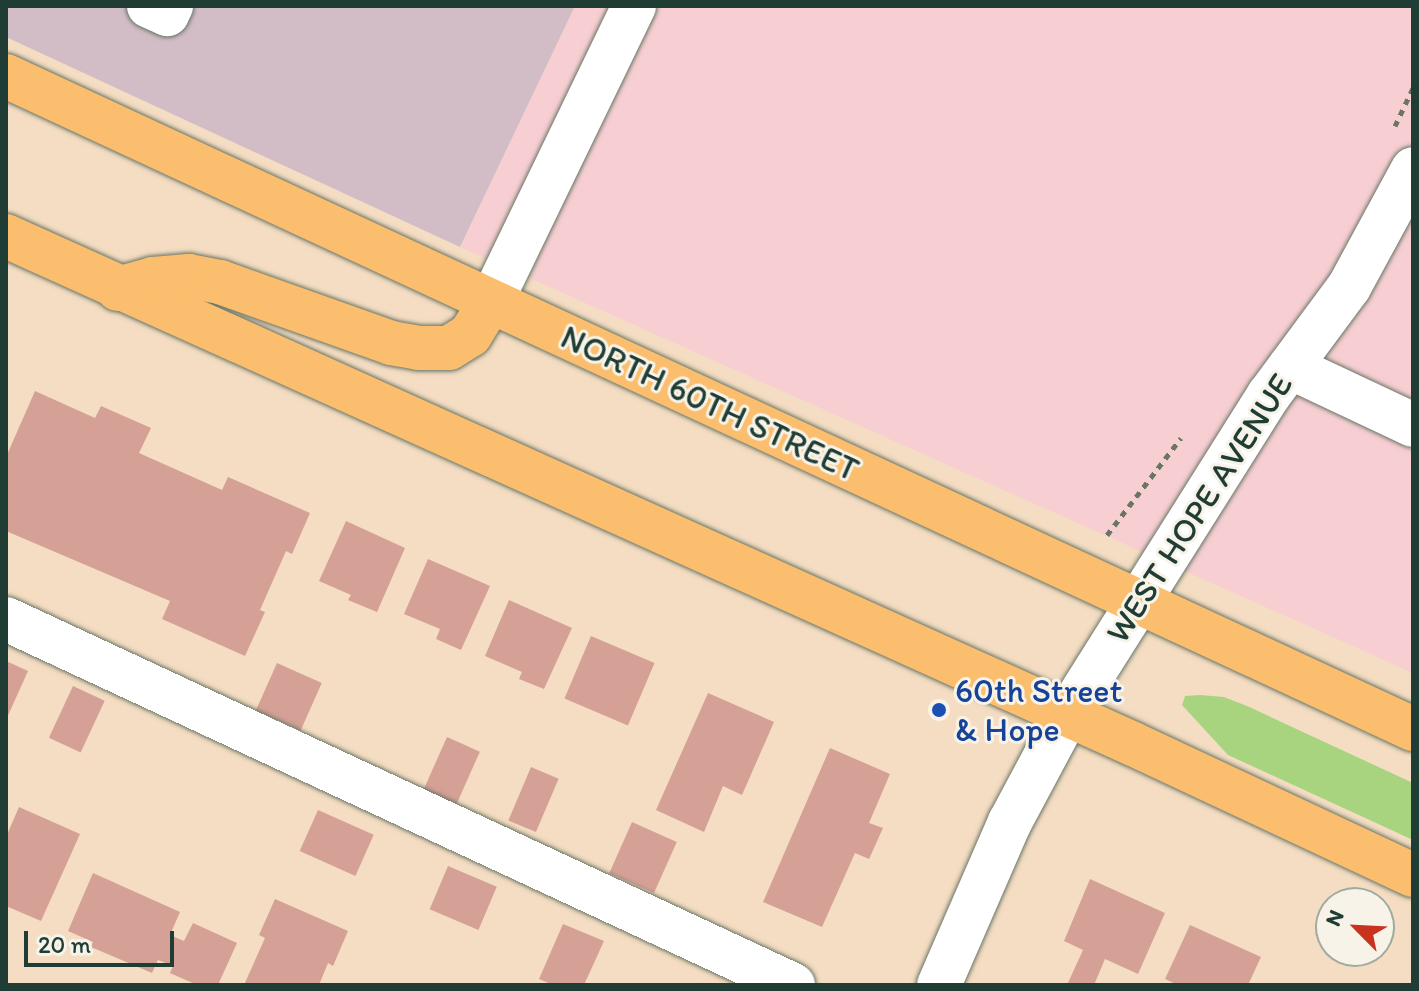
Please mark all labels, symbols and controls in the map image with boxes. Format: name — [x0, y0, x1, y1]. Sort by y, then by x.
street label: NORTH 60TH STREET — [555, 316, 865, 490]
street label: WEST HOPE AVENUE — [1097, 366, 1301, 650]
place label: 60th Street & Hope — [955, 670, 1122, 750]
marker: 60th Street & Hope — [930, 701, 948, 719]
north arrow — [1315, 887, 1395, 967]
text: N — [1319, 906, 1350, 930]
scale bar — [28, 915, 178, 965]
text: 20 m — [38, 930, 91, 959]

